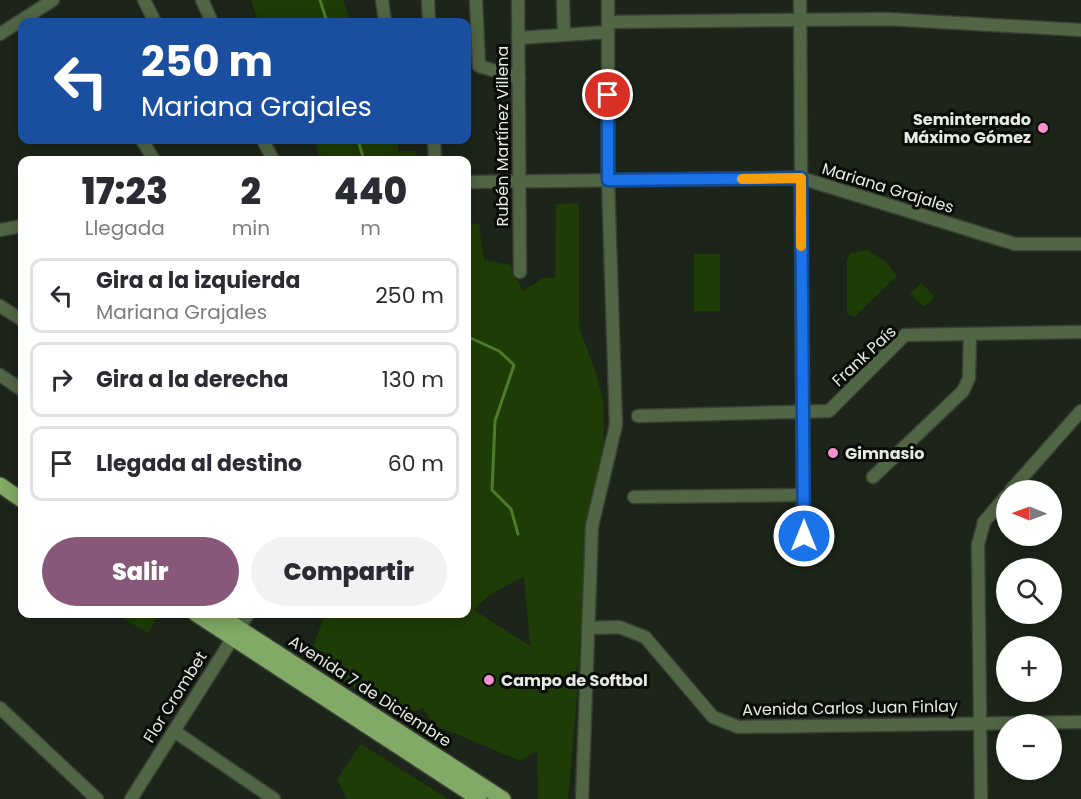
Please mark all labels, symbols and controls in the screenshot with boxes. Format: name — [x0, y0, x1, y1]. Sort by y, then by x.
text: 250 m — [141, 32, 273, 91]
icon: left — [42, 42, 120, 120]
street label: Rubén Martínez Villena — [491, 46, 514, 226]
pin — [582, 69, 633, 120]
icon: arrive — [591, 78, 624, 111]
text: Mariana Grajales — [141, 88, 372, 125]
place label: Seminternado Máximo Gómez — [904, 108, 1031, 149]
marker: Seminternado Máximo Gómez — [1036, 121, 1050, 135]
street label: Mariana Grajales — [819, 157, 957, 219]
text: 17:23 — [82, 166, 168, 217]
text: 2 — [241, 166, 261, 217]
text: 440 — [334, 166, 407, 217]
text: Llegada — [85, 214, 165, 242]
text: min — [232, 214, 270, 242]
text: m — [360, 214, 381, 242]
text: Gira a la izquierda — [96, 265, 300, 296]
icon: left — [45, 279, 78, 312]
text: 250 m — [375, 280, 444, 311]
text: Mariana Grajales — [96, 298, 267, 326]
street label: Frank País — [827, 320, 901, 392]
icon: right — [45, 363, 78, 396]
text: Gira a la derecha — [96, 364, 289, 395]
text: 130 m — [382, 364, 444, 395]
place label: Gimnasio — [845, 442, 924, 465]
marker: Gimnasio — [826, 446, 840, 460]
icon: arrive — [45, 447, 78, 480]
text: Llegada al destino — [96, 448, 302, 479]
text: 60 m — [388, 448, 444, 479]
north arrow — [996, 480, 1062, 546]
map controls — [996, 480, 1062, 780]
position arrow — [772, 504, 836, 568]
button: Salir — [42, 537, 239, 606]
button: Compartir — [251, 537, 447, 606]
button: search — [996, 558, 1062, 624]
street label: Avenida 7 de Diciembre — [284, 630, 456, 752]
button: + — [996, 636, 1062, 702]
street label: Flor Crombet — [138, 647, 212, 747]
place label: Campo de Softbol — [501, 669, 648, 692]
marker: Campo de Softbol — [482, 673, 496, 687]
street label: Avenida Carlos Juan Finlay — [742, 695, 958, 721]
button: − — [996, 714, 1062, 780]

